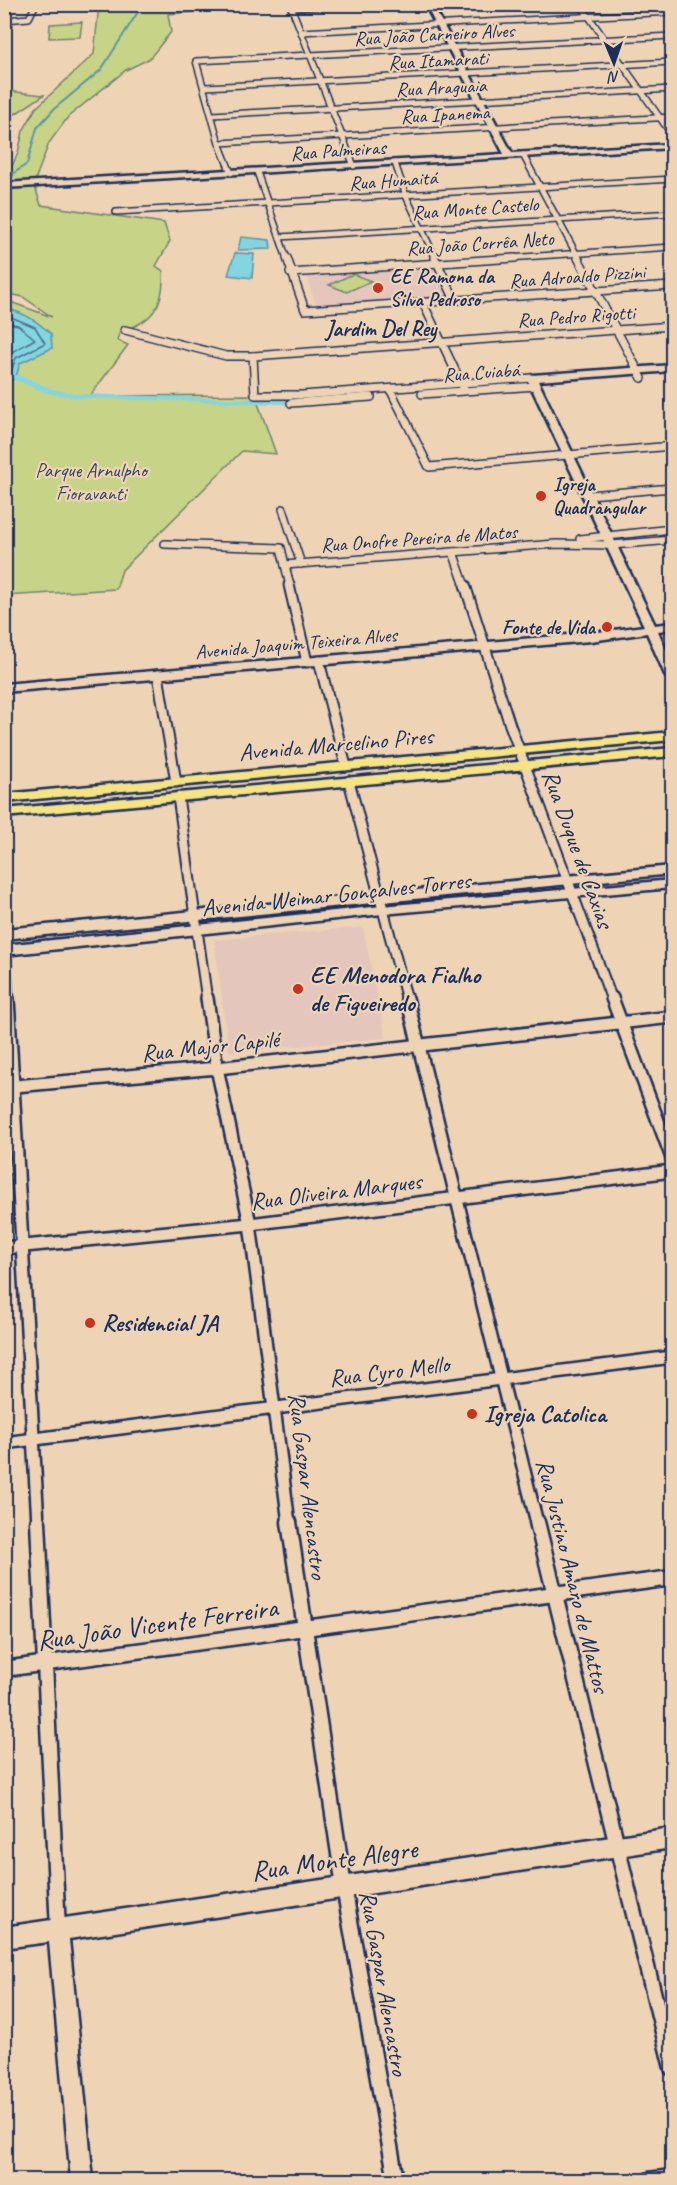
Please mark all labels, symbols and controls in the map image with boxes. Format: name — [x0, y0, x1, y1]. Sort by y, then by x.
street label: Rua João Carneiro Alves — [353, 18, 517, 51]
north arrow — [584, 33, 644, 93]
street label: Rua Itamarati — [387, 45, 491, 76]
text: N — [606, 67, 620, 87]
street label: Rua Araguaia — [395, 73, 488, 102]
street label: Rua Ipanema — [400, 100, 492, 129]
street label: Rua Palmeiras — [290, 135, 389, 166]
street label: Rua Humaitá — [348, 165, 440, 196]
street label: Rua Monte Castelo — [411, 192, 540, 225]
street label: Rua João Corrêa Neto — [406, 226, 555, 261]
street label: Rua Adroaldo Pizzini — [508, 259, 648, 294]
place label: EE Ramona da Silva Pedroso — [390, 264, 496, 312]
marker: EE Ramona da Silva Pedroso — [371, 281, 385, 295]
street label: Rua Pedro Rigotti — [516, 300, 638, 333]
district label: Jardim Del Rey — [324, 315, 439, 343]
street label: Rua Cuiabá — [442, 357, 522, 388]
park label: Parque Arnulpho Fioravanti — [35, 458, 149, 506]
place label: Igreja Quadrangular — [553, 472, 648, 520]
marker: Igreja Quadrangular — [534, 489, 548, 503]
street label: Rua Onofre Pereira de Matos — [320, 519, 520, 558]
place label: Fonte de Vida — [502, 615, 597, 640]
marker: Fonte de Vida — [600, 620, 614, 634]
street label: Avenida Joaquim Teixeira Alves — [194, 622, 400, 665]
street label: Avenida Marcelino Pires — [238, 720, 436, 767]
street label: Rua Duque de Caxias — [535, 766, 621, 935]
street label: Avenida Weimar Gonçalves Torres — [200, 865, 474, 923]
place label: EE Menodora Fialho de Figueiredo — [310, 960, 483, 1018]
marker: EE Menodora Fialho de Figueiredo — [291, 982, 305, 996]
street label: Rua Major Capilé — [140, 1023, 284, 1068]
street label: Rua Oliveira Marques — [249, 1165, 425, 1216]
place label: Residencial JA — [102, 1308, 220, 1338]
marker: Residencial JA — [83, 1316, 97, 1330]
street label: Rua Cyro Mello — [327, 1348, 453, 1393]
street label: Rua Gaspar Alencastro — [282, 1391, 334, 1582]
place label: Igreja Catolica — [484, 1399, 608, 1429]
marker: Igreja Catolica — [465, 1407, 479, 1421]
street label: Rua Justino Amaro de Mattos — [529, 1456, 617, 1698]
street label: Rua João Vicente Ferreira — [34, 1589, 281, 1658]
street label: Rua Monte Alegre — [249, 1830, 421, 1888]
street label: Rua Gaspar Alencastro — [353, 1888, 415, 2079]

